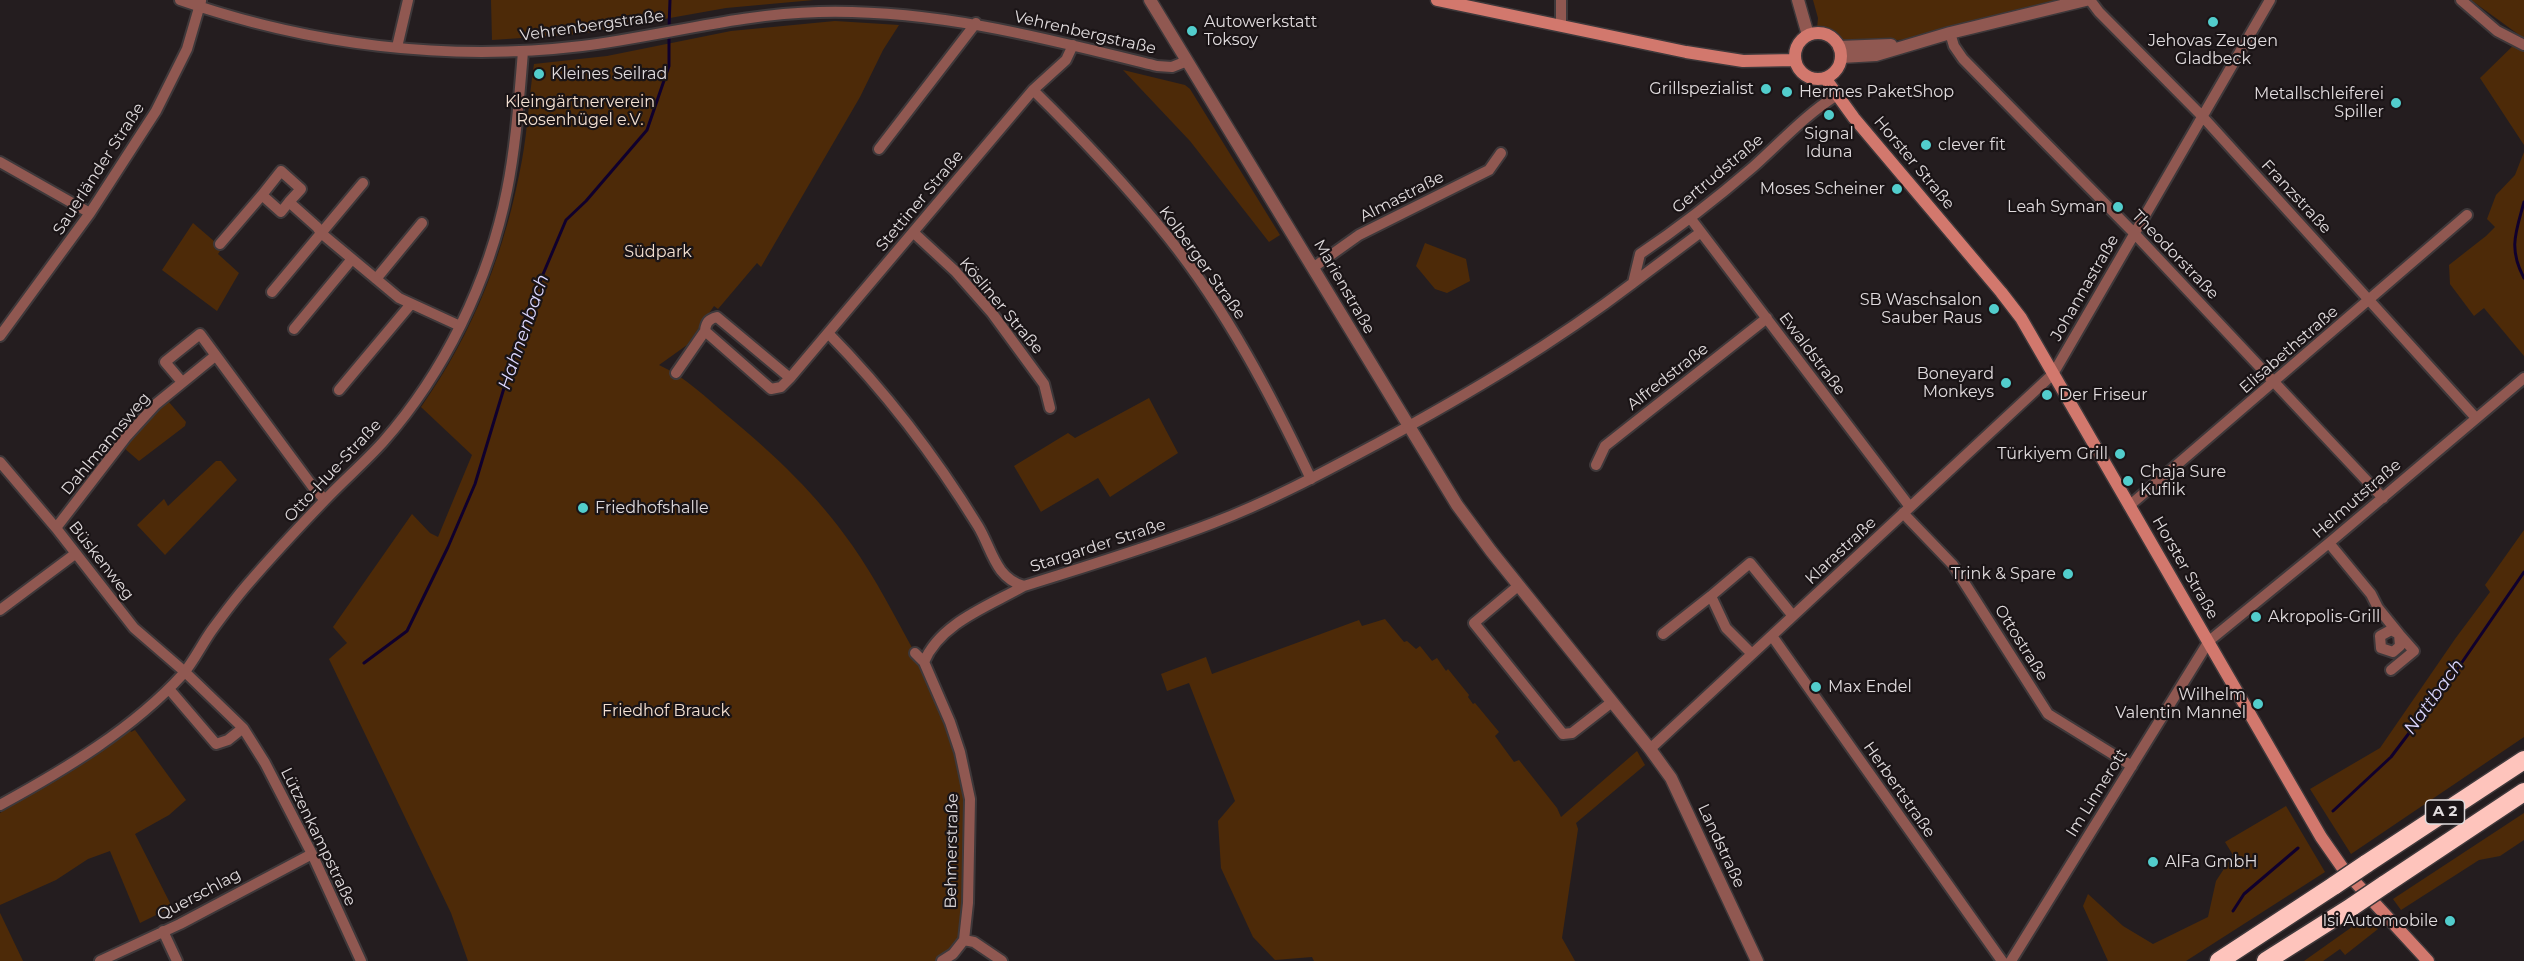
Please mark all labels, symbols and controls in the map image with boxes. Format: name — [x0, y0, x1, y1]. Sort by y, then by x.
street label: Vehrenbergstraße — [519, 6, 665, 46]
street label: Vehrenbergstraße — [1012, 7, 1158, 59]
place label: Autowerkstatt Toksoy — [1204, 12, 1317, 50]
marker: Jehovas Zeugen Gladbeck — [2206, 15, 2220, 29]
marker: Autowerkstatt Toksoy — [1185, 24, 1199, 38]
place label: Jehovas Zeugen Gladbeck — [2148, 31, 2278, 69]
place label: Kleines Seilrad — [551, 64, 667, 84]
marker: Kleines Seilrad — [532, 67, 546, 81]
place label: Grillspezialist — [1649, 79, 1754, 99]
marker: Grillspezialist — [1759, 82, 1773, 96]
place label: Hermes PaketShop — [1799, 82, 1954, 102]
place label: Metallschleiferei Spiller — [2254, 84, 2384, 122]
marker: Hermes PaketShop — [1780, 85, 1794, 99]
park label: Kleingärtnerverein Rosenhügel e.V. — [505, 92, 655, 130]
marker: Metallschleiferei Spiller — [2389, 96, 2403, 110]
street label: Sauerländer Straße — [49, 99, 149, 239]
marker: Signal Iduna — [1822, 108, 1836, 122]
street label: Horster Straße — [1869, 113, 1959, 213]
place label: Signal Iduna — [1804, 124, 1854, 162]
street label: Gertrudstraße — [1669, 130, 1767, 218]
place label: clever fit — [1938, 135, 2006, 155]
marker: clever fit — [1919, 138, 1933, 152]
street label: Stettiner Straße — [872, 147, 968, 255]
street label: Franzstraße — [2257, 156, 2335, 238]
street label: Almastraße — [1357, 168, 1447, 226]
place label: Moses Scheiner — [1760, 179, 1885, 199]
marker: Moses Scheiner — [1890, 182, 1904, 196]
place label: Leah Syman — [2007, 197, 2106, 217]
marker: Leah Syman — [2111, 200, 2125, 214]
street label: Kolberger Straße — [1155, 203, 1249, 323]
street label: Theodorstraße — [2128, 206, 2222, 304]
street label: Johannastraße — [2047, 232, 2123, 344]
street label: Marienstraße — [1309, 236, 1379, 338]
park label: Südpark — [624, 242, 692, 262]
street label: Kösliner Straße — [955, 254, 1047, 358]
water label: Hahnenbach — [494, 271, 554, 393]
place label: SB Waschsalon Sauber Raus — [1860, 290, 1982, 328]
marker: SB Waschsalon Sauber Raus — [1987, 302, 2001, 316]
street label: Elisabethstraße — [2236, 302, 2342, 398]
street label: Ewaldstraße — [1775, 309, 1849, 399]
street label: Alfredstraße — [1624, 339, 1712, 415]
place label: Boneyard Monkeys — [1917, 364, 1994, 402]
marker: Boneyard Monkeys — [1999, 376, 2013, 390]
place label: Der Friseur — [2059, 385, 2148, 405]
marker: Der Friseur — [2040, 388, 2054, 402]
street label: Dahlmannsweg — [58, 389, 154, 499]
street label: Otto-Hue-Straße — [280, 416, 386, 526]
place label: Türkiyem Grill — [1997, 444, 2108, 464]
marker: Türkiyem Grill — [2113, 447, 2127, 461]
street label: Helmutstraße — [2309, 455, 2405, 543]
place label: Chaja Sure Kuflik — [2140, 462, 2226, 500]
marker: Chaja Sure Kuflik — [2121, 474, 2135, 488]
place label: Friedhofshalle — [595, 498, 709, 518]
marker: Friedhofshalle — [576, 501, 590, 515]
street label: Klarastraße — [1801, 513, 1881, 589]
street label: Horster Straße — [2148, 513, 2222, 623]
street label: Stargarder Straße — [1028, 515, 1168, 577]
street label: Büskenweg — [64, 518, 138, 604]
place label: Trink & Spare — [1951, 564, 2056, 584]
marker: Trink & Spare — [2061, 567, 2075, 581]
street label: Ottostraße — [1990, 602, 2052, 684]
place label: Akropolis-Grill — [2268, 607, 2380, 627]
marker: Akropolis-Grill — [2249, 610, 2263, 624]
water label: Nattbach — [2399, 655, 2469, 739]
place label: Max Endel — [1828, 677, 1912, 697]
marker: Max Endel — [1809, 680, 1823, 694]
place label: Wilhelm Valentin Mannel — [2115, 685, 2246, 723]
marker: Wilhelm Valentin Mannel — [2251, 697, 2265, 711]
park label: Friedhof Brauck — [602, 701, 730, 721]
street label: Herbertstraße — [1859, 738, 1939, 842]
street label: Im Linnerott — [2062, 745, 2132, 841]
street label: Lützenkampstraße — [276, 765, 360, 909]
street label: Behmerstraße — [941, 793, 963, 909]
road number: A 2 — [2426, 800, 2464, 824]
street label: Landstraße — [1693, 801, 1749, 891]
place label: AlFa GmbH — [2165, 852, 2257, 872]
marker: AlFa GmbH — [2146, 855, 2160, 869]
street label: Querschlag — [154, 865, 244, 925]
place label: Isi Automobile — [2322, 911, 2438, 931]
marker: Isi Automobile — [2443, 914, 2457, 928]

